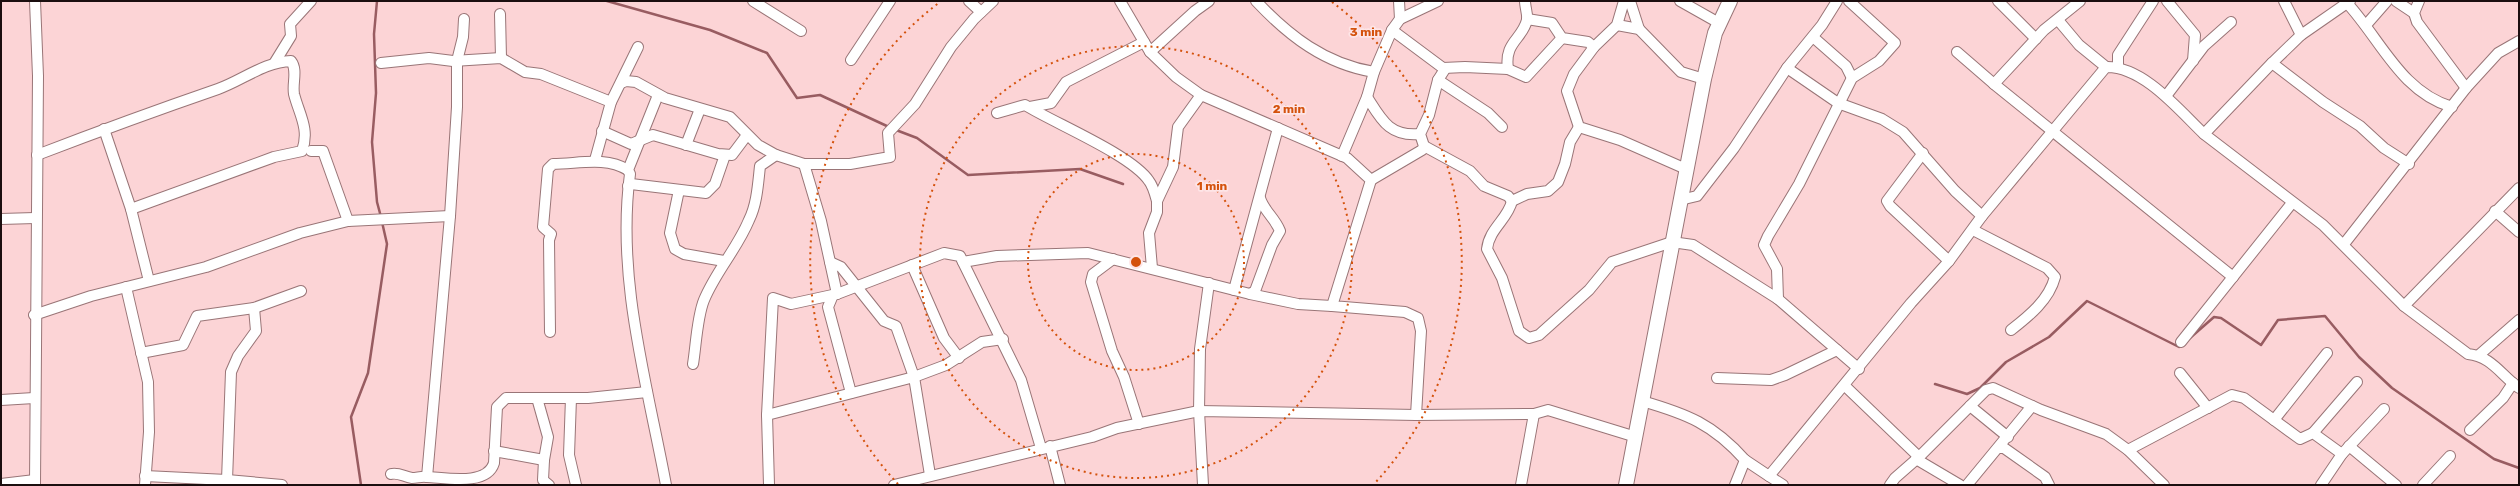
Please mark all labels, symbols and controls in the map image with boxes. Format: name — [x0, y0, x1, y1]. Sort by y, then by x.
text: 3 min — [1350, 25, 1383, 39]
text: 2 min — [1273, 102, 1306, 116]
text: 1 min — [1197, 179, 1228, 193]
centre of rings — [1129, 255, 1143, 269]

